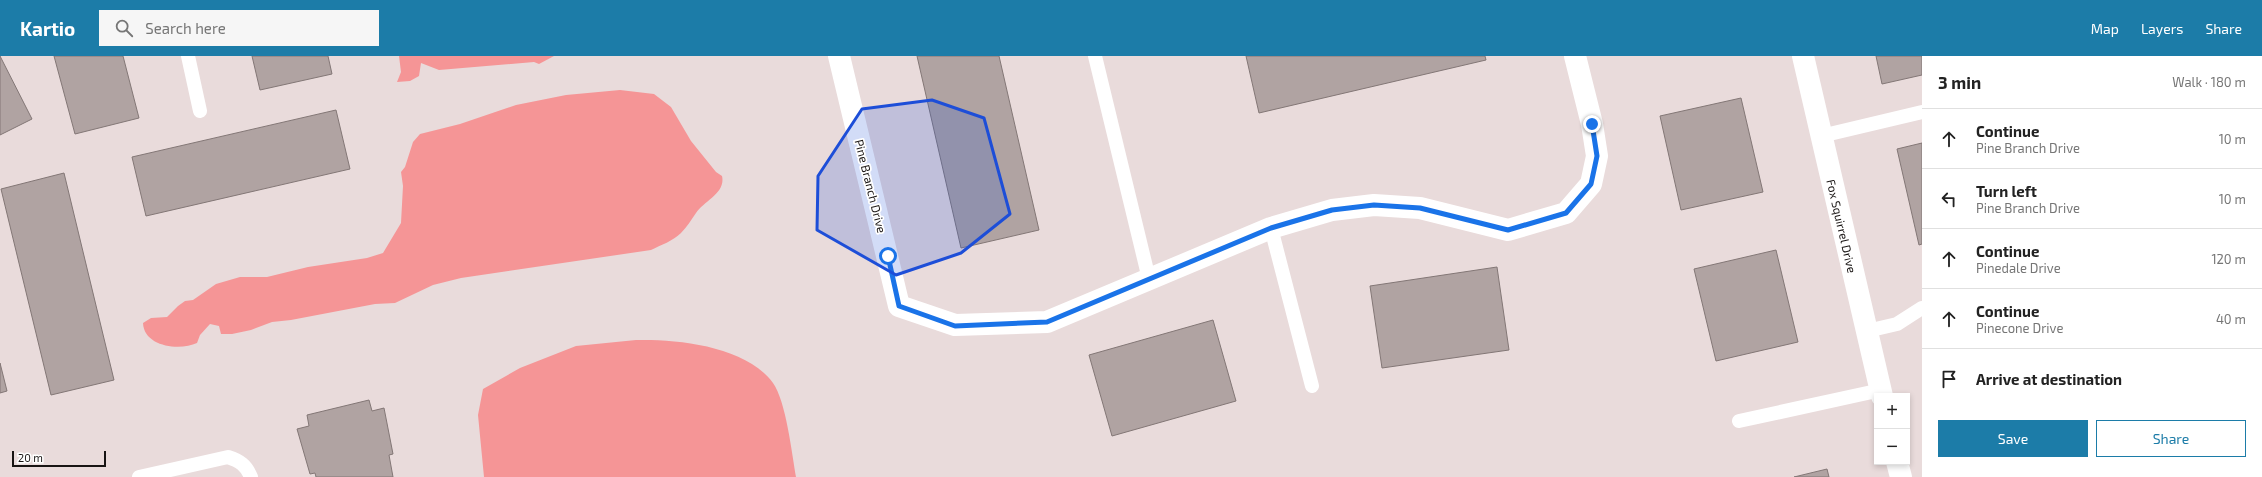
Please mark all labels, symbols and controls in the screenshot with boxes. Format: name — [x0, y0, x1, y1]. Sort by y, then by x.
search box — [99, 10, 379, 46]
text: Kartio — [20, 17, 75, 40]
icon: search — [113, 17, 135, 39]
text: Search here — [145, 19, 226, 37]
text: Map — [2091, 20, 2119, 37]
text: Layers — [2141, 20, 2183, 37]
text: Share — [2205, 20, 2242, 37]
text: 3 min — [1938, 72, 1981, 92]
text: Walk · 180 m — [2172, 74, 2246, 90]
route end — [1583, 115, 1601, 133]
text: Continue — [1976, 122, 2039, 140]
icon: ahead — [1938, 128, 1960, 150]
text: 10 m — [2219, 131, 2246, 147]
street label: Pine Branch Drive — [853, 138, 889, 234]
text: Pine Branch Drive — [1976, 140, 2080, 156]
street label: Fox Squirrel Drive — [1824, 178, 1860, 274]
text: Turn left — [1976, 182, 2037, 200]
icon: left — [1938, 188, 1960, 210]
text: 10 m — [2219, 191, 2246, 207]
text: Pine Branch Drive — [1976, 200, 2080, 216]
text: Continue — [1976, 242, 2039, 260]
route start — [879, 247, 897, 265]
icon: ahead — [1938, 248, 1960, 270]
text: 120 m — [2211, 251, 2246, 267]
text: Pinedale Drive — [1976, 260, 2061, 276]
text: Continue — [1976, 302, 2039, 320]
icon: ahead — [1938, 308, 1960, 330]
text: 40 m — [2216, 311, 2246, 327]
text: Pinecone Drive — [1976, 320, 2063, 336]
icon: arrive — [1938, 368, 1960, 390]
text: Arrive at destination — [1976, 370, 2122, 388]
map controls — [1874, 393, 1910, 465]
button: + — [1874, 393, 1910, 429]
button: Save — [1938, 420, 2088, 457]
button: Share — [2096, 420, 2246, 457]
button: − — [1874, 429, 1910, 465]
scale bar — [12, 449, 106, 468]
text: 20 m — [18, 451, 43, 464]

